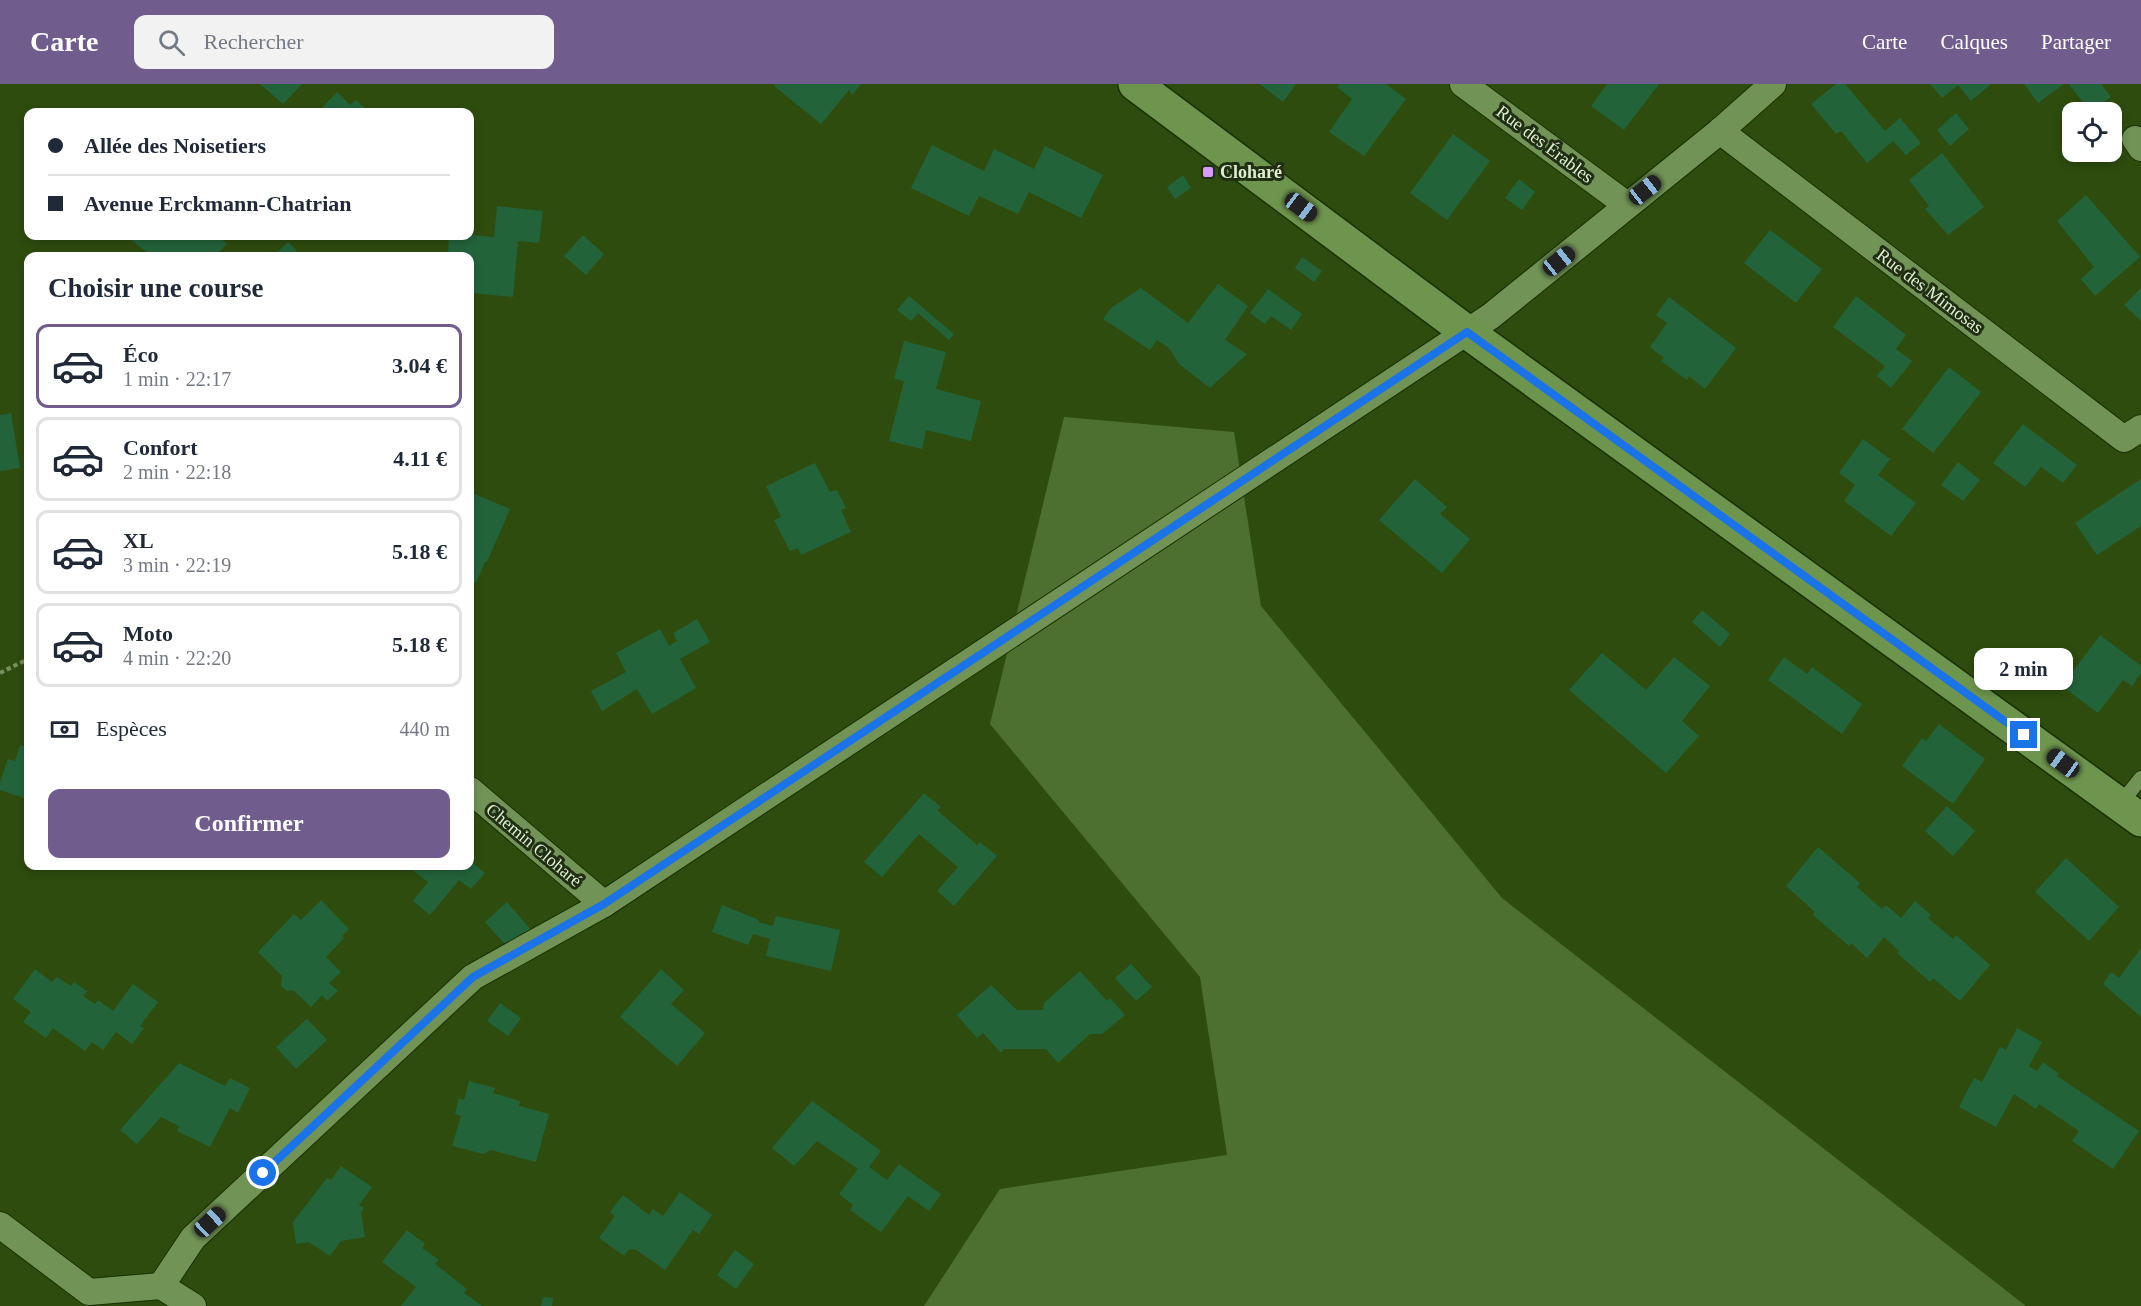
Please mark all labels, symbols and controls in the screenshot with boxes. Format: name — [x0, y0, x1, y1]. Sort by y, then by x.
search box — [134, 15, 554, 69]
text: Carte — [30, 26, 98, 57]
icon: search — [155, 26, 188, 59]
text: Rechercher — [203, 29, 304, 54]
text: Carte — [1862, 30, 1907, 54]
text: Calques — [1940, 30, 2008, 54]
text: Partager — [2041, 30, 2111, 54]
street label: Rue des Érables — [1493, 100, 1598, 187]
map controls — [2062, 102, 2122, 162]
button: locate — [2062, 102, 2122, 162]
text: Allée des Noisetiers — [84, 133, 266, 158]
place label: Cloharé — [1220, 162, 1282, 182]
marker: Cloharé — [1201, 165, 1215, 179]
car — [1625, 172, 1665, 208]
car — [1281, 189, 1321, 225]
text: Avenue Erckmann-Chatrian — [84, 191, 351, 216]
car — [1539, 243, 1579, 279]
street label: Rue des Mimosas — [1873, 244, 1987, 338]
text: Choisir une course — [48, 273, 264, 303]
icon: car — [51, 339, 105, 393]
text: Éco — [123, 342, 158, 367]
text: 3.04 € — [392, 353, 447, 378]
text: 1 min · 22:17 — [123, 368, 231, 390]
icon: car — [51, 432, 105, 486]
text: Confort — [123, 435, 198, 460]
text: 4.11 € — [393, 446, 447, 471]
text: 2 min · 22:18 — [123, 461, 231, 483]
icon: car — [51, 525, 105, 579]
text: XL — [123, 528, 154, 553]
text: 5.18 € — [392, 539, 447, 564]
text: 3 min · 22:19 — [123, 554, 231, 576]
icon: car — [51, 618, 105, 672]
text: Moto — [123, 621, 173, 646]
text: 5.18 € — [392, 632, 447, 657]
text: 4 min · 22:20 — [123, 647, 231, 669]
callout: 2 min — [1974, 648, 2074, 690]
text: 2 min — [1999, 658, 2048, 680]
icon: cash — [48, 713, 81, 746]
text: Espèces — [96, 716, 167, 741]
text: 440 m — [399, 718, 450, 740]
route end — [2010, 721, 2037, 748]
car — [2043, 745, 2083, 781]
button: Confirmer — [48, 789, 450, 858]
street label: Chemin Cloharé — [482, 799, 586, 891]
route start — [249, 1159, 276, 1186]
car — [191, 1203, 229, 1241]

